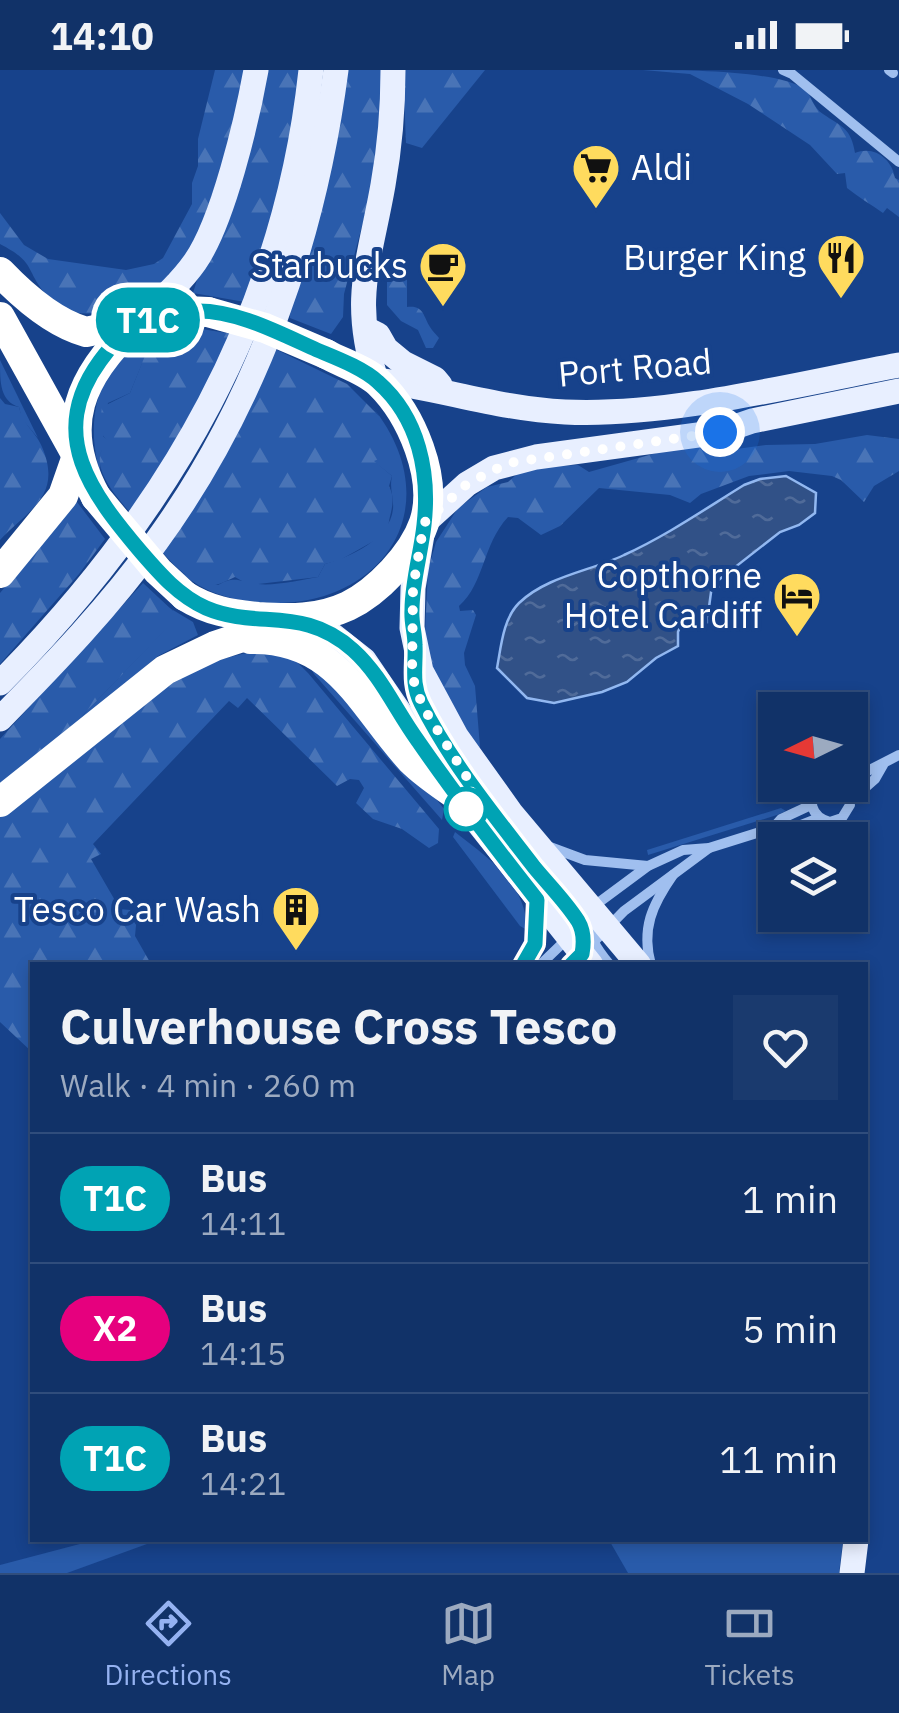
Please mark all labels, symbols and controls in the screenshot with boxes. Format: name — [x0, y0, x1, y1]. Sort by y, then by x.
text: 14:10 — [50, 11, 154, 60]
supermarket icon: Aldi — [570, 142, 622, 210]
place label: Aldi — [631, 144, 692, 190]
restaurant icon: Burger King — [815, 232, 867, 300]
place label: Burger King — [623, 234, 807, 280]
cafe icon: Starbucks — [417, 240, 469, 308]
place label: Starbucks — [251, 242, 408, 288]
line badge: T1C — [90, 288, 206, 352]
text: T1C — [116, 297, 180, 343]
street label: Port Road — [556, 337, 714, 397]
your location — [695, 407, 745, 457]
place label: Copthorne Hotel Cardiff — [564, 552, 762, 638]
hotel icon: Copthorne Hotel Cardiff — [771, 570, 823, 638]
north arrow — [758, 692, 868, 802]
map controls — [758, 692, 868, 932]
unlabelled marker — [445, 788, 487, 830]
button: layers — [758, 822, 868, 932]
building icon: Tesco Car Wash — [270, 884, 322, 952]
place label: Tesco Car Wash — [14, 886, 261, 932]
text: Culverhouse Cross Tesco — [60, 995, 617, 1057]
button: heart — [733, 995, 838, 1100]
text: Walk · 4 min · 260 m — [60, 1064, 356, 1106]
text: Bus — [200, 1153, 267, 1202]
text: 1 min — [742, 1174, 838, 1223]
text: T1C — [83, 1175, 147, 1221]
text: 14:11 — [200, 1202, 286, 1244]
text: Bus — [200, 1283, 267, 1332]
text: 5 min — [742, 1304, 838, 1353]
text: X2 — [93, 1305, 137, 1351]
text: 14:15 — [200, 1332, 286, 1374]
text: Bus — [200, 1413, 267, 1462]
text: 11 min — [719, 1434, 838, 1483]
text: T1C — [83, 1435, 147, 1481]
text: 14:21 — [200, 1462, 286, 1504]
tab: Directions — [104, 1596, 232, 1693]
tab: Map — [441, 1596, 496, 1693]
tab: Tickets — [704, 1596, 795, 1693]

